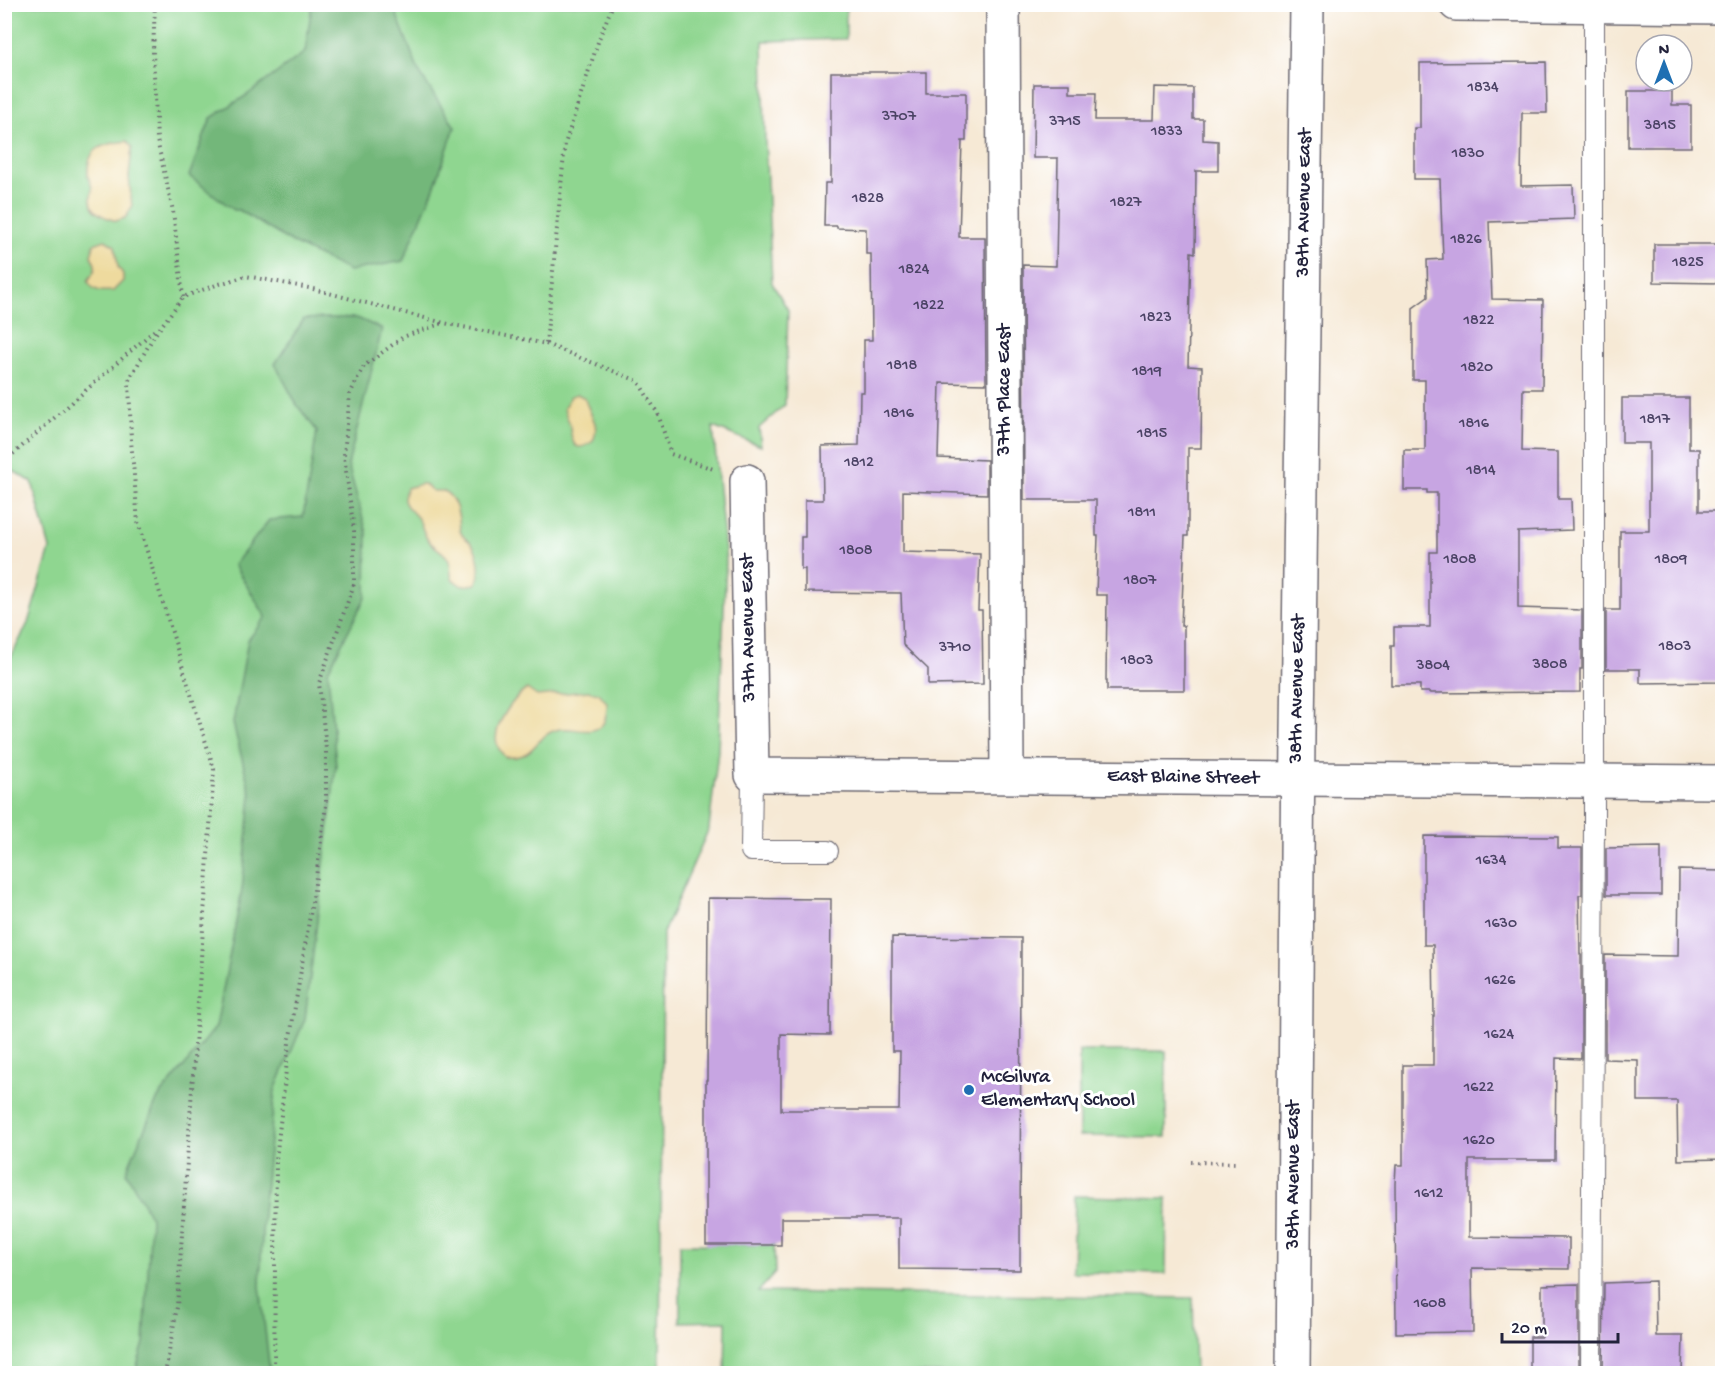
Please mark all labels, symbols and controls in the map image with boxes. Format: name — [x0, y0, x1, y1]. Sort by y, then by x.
north arrow — [1634, 33, 1694, 93]
text: N — [1659, 42, 1670, 61]
house number: 1834 — [1466, 79, 1499, 98]
house number: 3707 — [881, 108, 917, 127]
house number: 3715 — [1048, 113, 1081, 132]
house number: 3815 — [1643, 117, 1676, 136]
house number: 1833 — [1150, 123, 1183, 142]
street label: 38th Avenue East — [1292, 127, 1318, 279]
house number: 1830 — [1451, 145, 1484, 164]
house number: 1828 — [851, 190, 884, 209]
house number: 1827 — [1109, 194, 1142, 213]
house number: 1826 — [1449, 231, 1482, 250]
house number: 1825 — [1671, 254, 1704, 273]
house number: 1824 — [898, 261, 930, 280]
house number: 1822 — [913, 297, 945, 316]
house number: 1823 — [1139, 309, 1172, 328]
house number: 1822 — [1463, 312, 1495, 331]
street label: 37th Place East — [994, 322, 1017, 457]
house number: 1818 — [886, 357, 917, 376]
house number: 1820 — [1460, 359, 1493, 378]
house number: 1819 — [1131, 363, 1162, 382]
house number: 1816 — [883, 405, 915, 424]
house number: 1817 — [1639, 411, 1671, 430]
house number: 1816 — [1458, 415, 1490, 434]
house number: 1815 — [1136, 425, 1167, 444]
house number: 1812 — [843, 454, 874, 473]
house number: 1814 — [1465, 462, 1496, 481]
house number: 1811 — [1127, 504, 1156, 523]
house number: 1808 — [838, 542, 873, 561]
house number: 1808 — [1442, 551, 1477, 570]
house number: 1809 — [1654, 551, 1687, 570]
street label: 37th Avenue East — [736, 552, 762, 703]
house number: 1807 — [1123, 572, 1157, 591]
street label: 38th Avenue East — [1285, 613, 1311, 765]
house number: 1803 — [1658, 638, 1691, 657]
house number: 3710 — [938, 639, 971, 658]
house number: 1803 — [1120, 652, 1153, 671]
house number: 3808 — [1532, 656, 1568, 675]
house number: 3804 — [1415, 657, 1450, 676]
street label: East Blaine Street — [1107, 765, 1261, 791]
house number: 1634 — [1475, 852, 1507, 871]
house number: 1630 — [1484, 915, 1517, 934]
house number: 1626 — [1484, 972, 1516, 991]
house number: 1624 — [1483, 1026, 1514, 1045]
place label: McGilvra Elementary School — [981, 1067, 1135, 1113]
house number: 1622 — [1463, 1079, 1494, 1098]
marker: McGilvra Elementary School — [962, 1083, 976, 1097]
street label: 38th Avenue East — [1283, 1099, 1306, 1250]
house number: 1620 — [1462, 1132, 1495, 1151]
house number: 1612 — [1414, 1185, 1444, 1204]
house number: 1608 — [1413, 1295, 1446, 1314]
scale bar — [1502, 1306, 1618, 1344]
text: 20 m — [1511, 1319, 1547, 1340]

